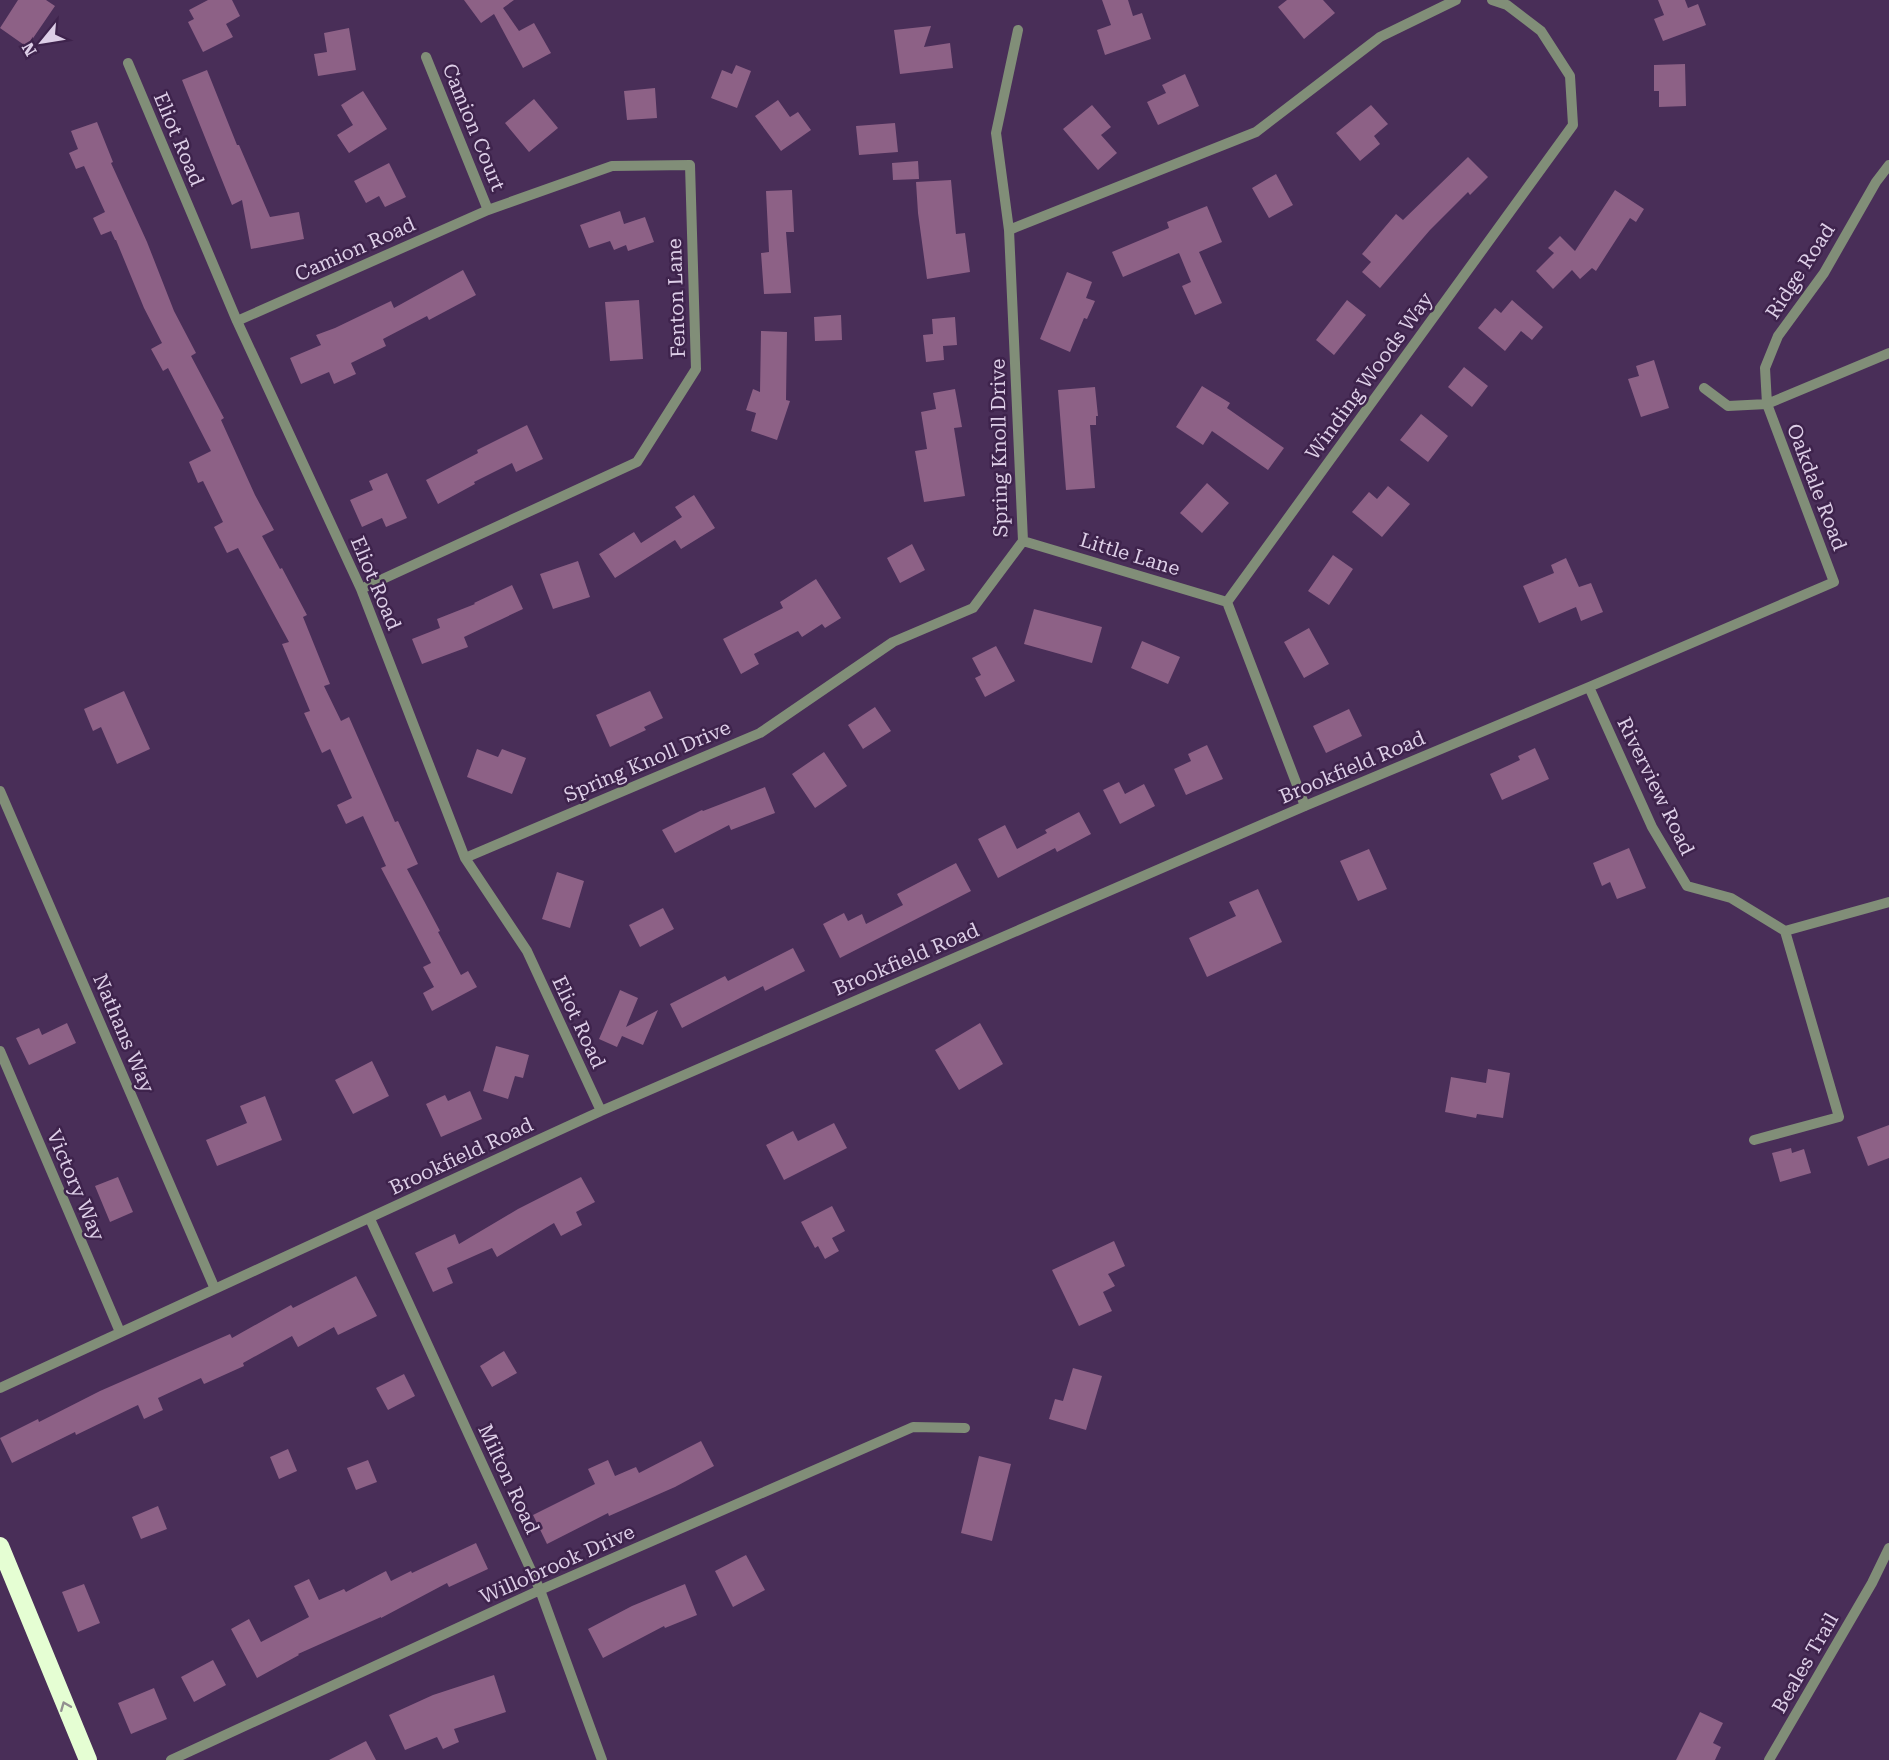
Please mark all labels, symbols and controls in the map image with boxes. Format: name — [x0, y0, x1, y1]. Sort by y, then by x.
north arrow — [12, 12, 72, 72]
text: N — [18, 39, 41, 59]
street label: Camion Court — [438, 60, 511, 195]
street label: Eliot Road — [149, 89, 210, 190]
street label: Camion Road — [291, 212, 419, 286]
street label: Ridge Road — [1760, 219, 1840, 323]
street label: Fenton Lane — [662, 238, 690, 358]
street label: Winding Woods Way — [1300, 287, 1438, 464]
street label: Spring Knoll Drive — [985, 358, 1013, 538]
street label: Oakdale Road — [1782, 420, 1852, 554]
street label: Little Lane — [1077, 527, 1183, 581]
street label: Eliot Road — [346, 533, 407, 634]
street label: Riverview Road — [1612, 713, 1700, 859]
street label: Spring Knoll Drive — [560, 715, 734, 807]
street label: Brookfield Road — [1276, 725, 1429, 809]
street label: Brookfield Road — [830, 917, 983, 1001]
street label: Nathans Way — [88, 970, 160, 1096]
street label: Eliot Road — [547, 972, 611, 1072]
street label: Brookfield Road — [385, 1112, 537, 1200]
street label: Victory Way — [42, 1126, 110, 1244]
street label: Milton Road — [473, 1420, 545, 1538]
street label: Willobrook Drive — [476, 1519, 638, 1609]
street label: Beales Trail — [1767, 1609, 1843, 1717]
one-way arrow — [60, 1701, 73, 1712]

